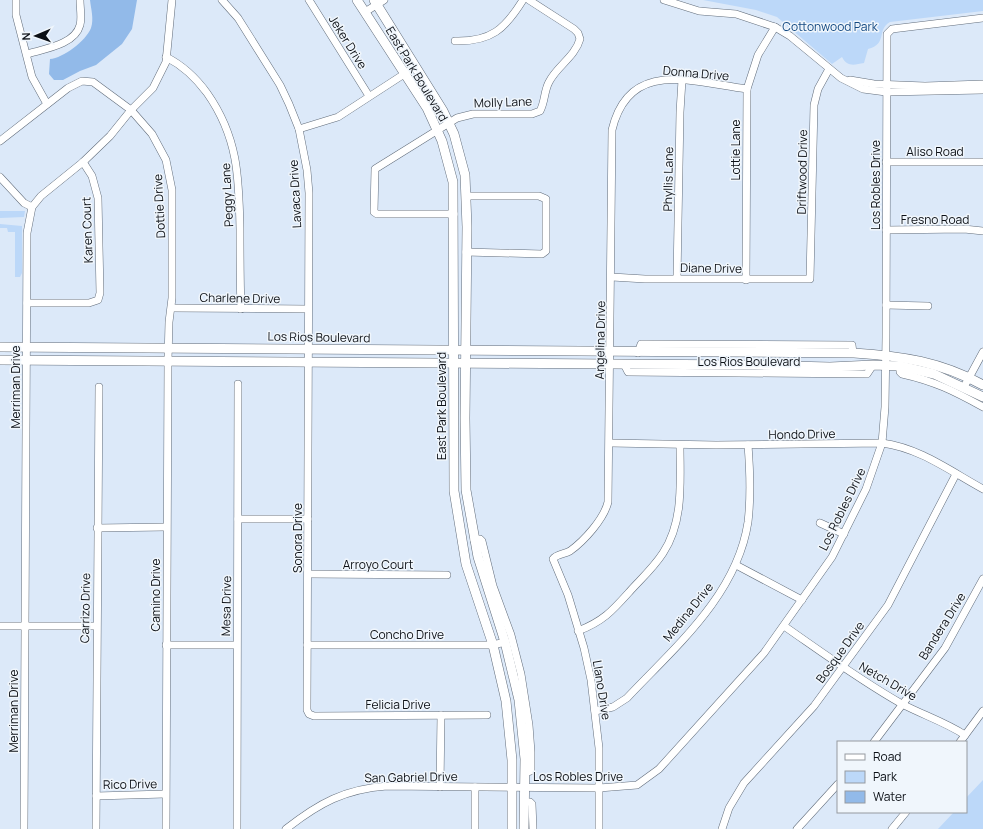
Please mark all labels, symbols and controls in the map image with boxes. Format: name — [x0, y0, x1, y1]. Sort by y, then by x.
street label: Jeker Drive — [325, 12, 371, 72]
north arrow — [16, 16, 56, 56]
park label: Cottonwood Park — [782, 18, 879, 35]
street label: East Park Boulevard — [382, 23, 452, 125]
text: N — [18, 32, 33, 41]
street label: Donna Drive — [662, 62, 730, 84]
street label: Molly Lane — [474, 92, 532, 112]
street label: Lottie Lane — [727, 119, 744, 181]
street label: Driftwood Drive — [793, 129, 811, 215]
street label: Los Robles Drive — [867, 140, 884, 230]
street label: Aliso Road — [906, 143, 964, 160]
street label: Phyllis Lane — [659, 146, 677, 212]
street label: Lavaca Drive — [285, 159, 305, 229]
street label: Peggy Lane — [217, 163, 237, 227]
street label: Dottie Drive — [149, 173, 169, 239]
street label: Karen Court — [77, 196, 97, 263]
street label: Fresno Road — [901, 211, 969, 228]
street label: Diane Drive — [680, 259, 742, 277]
street label: Charlene Drive — [199, 289, 281, 307]
street label: Angelina Drive — [591, 301, 609, 379]
street label: Los Rios Boulevard — [267, 328, 371, 346]
street label: Merriman Drive — [7, 346, 24, 428]
street label: East Park Boulevard — [433, 352, 450, 460]
street label: Los Rios Boulevard — [698, 353, 800, 370]
street label: Hondo Drive — [768, 425, 836, 443]
street label: Los Robles Drive — [815, 465, 869, 553]
street label: Sonora Drive — [289, 503, 306, 573]
street label: Arroyo Court — [343, 556, 413, 573]
street label: Camino Drive — [147, 559, 164, 631]
street label: Carrizo Drive — [76, 573, 94, 643]
street label: Mesa Drive — [217, 576, 235, 636]
street label: Medina Drive — [659, 579, 717, 645]
street label: Bandera Drive — [915, 589, 969, 663]
street label: Bosque Drive — [812, 618, 868, 686]
street label: Concho Drive — [370, 626, 444, 643]
street label: Netch Drive — [856, 658, 920, 704]
street label: Llano Drive — [589, 659, 615, 721]
street label: Merriman Drive — [5, 670, 22, 752]
street label: Felicia Drive — [366, 696, 430, 713]
legend — [837, 741, 967, 813]
text: Road — [873, 748, 901, 765]
street label: San Gabriel Drive — [364, 768, 458, 786]
street label: Los Robles Drive — [533, 768, 623, 785]
text: Park — [873, 768, 898, 785]
street label: Rico Drive — [103, 775, 157, 793]
text: Water — [873, 788, 907, 805]

